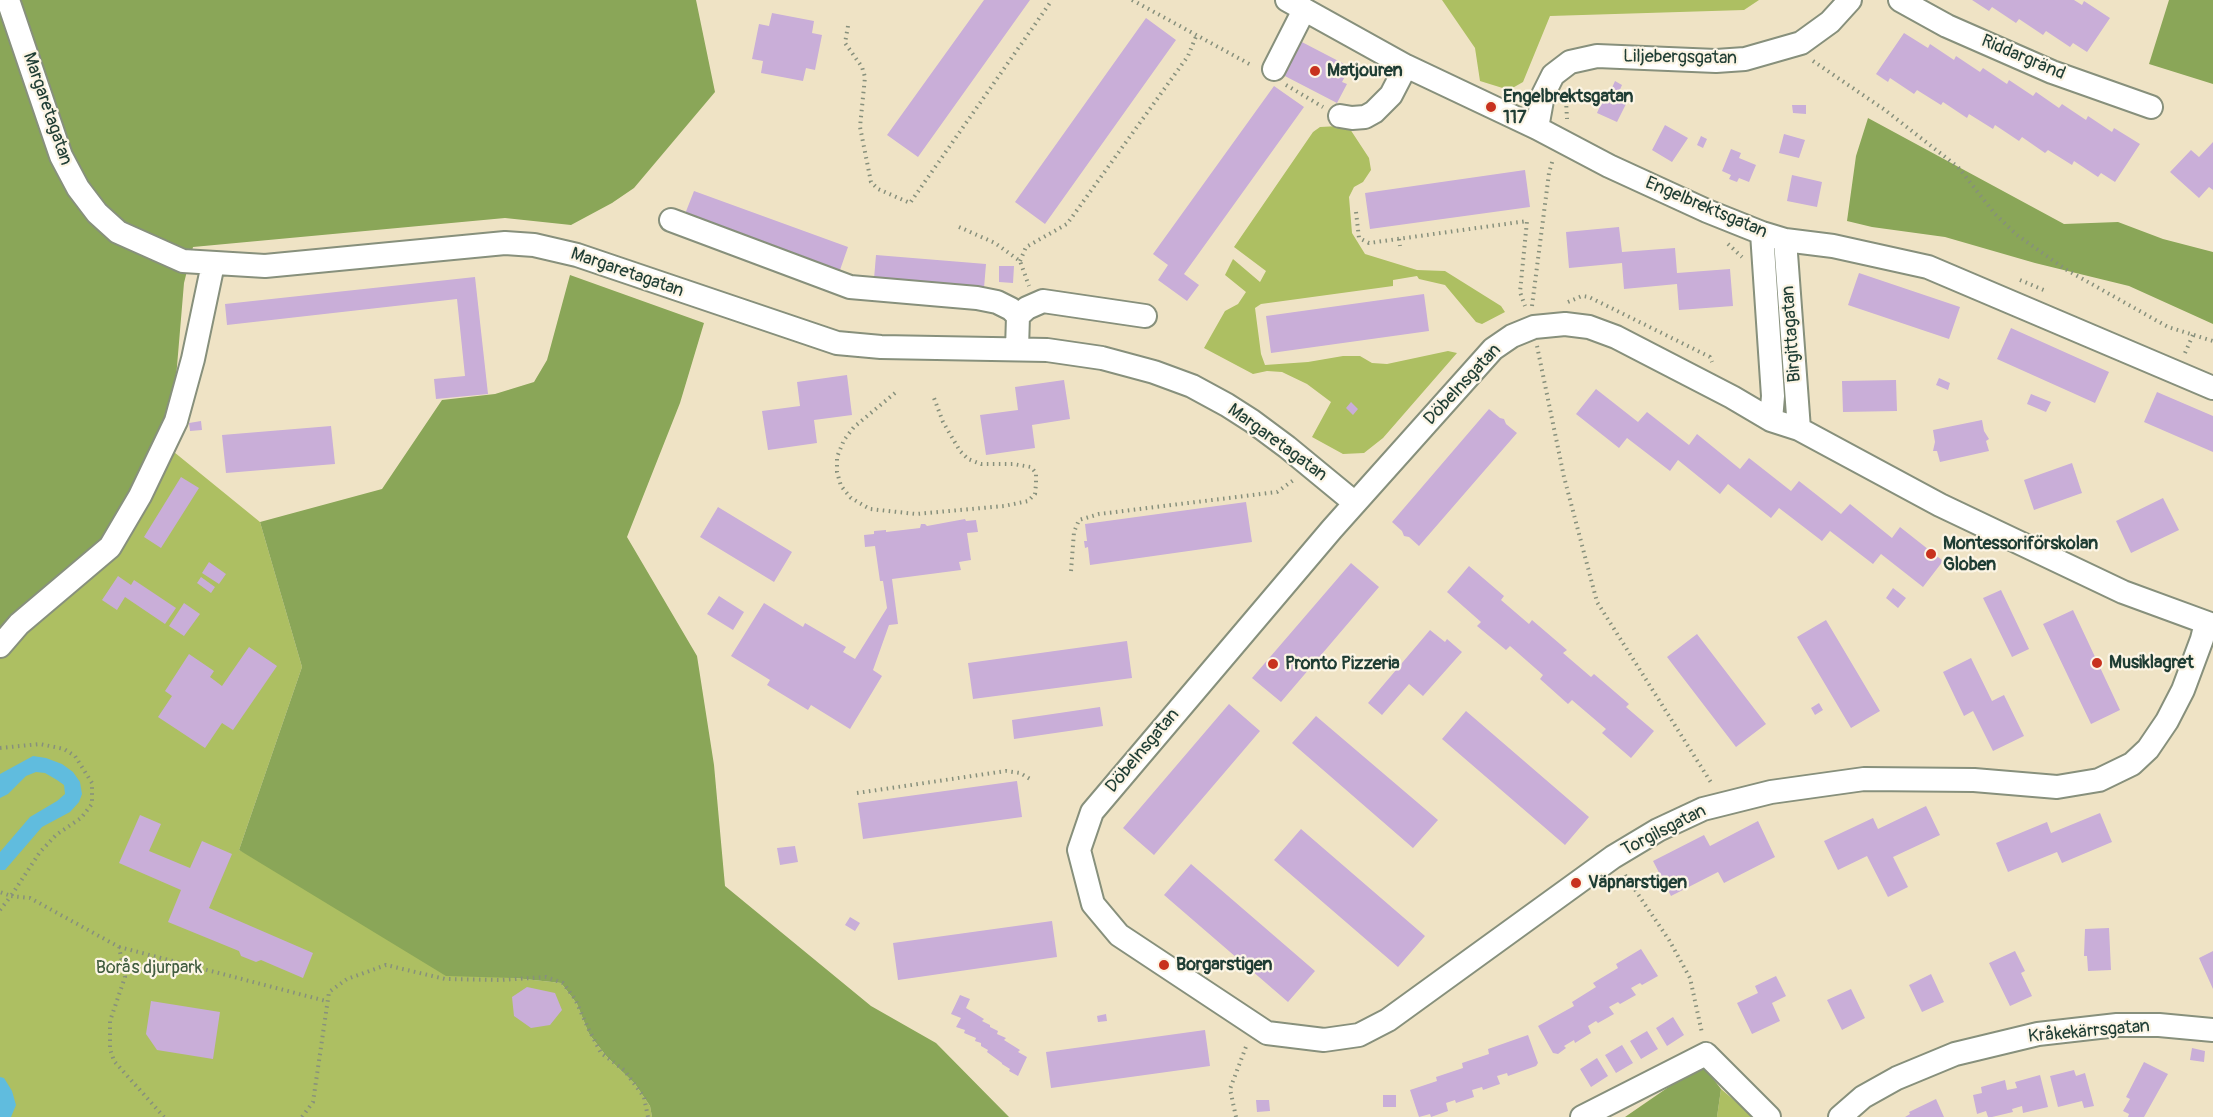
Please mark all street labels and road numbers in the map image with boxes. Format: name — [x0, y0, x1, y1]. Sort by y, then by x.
street label: Riddargränd — [1978, 31, 2068, 85]
street label: Liljebergsgatan — [1623, 46, 1737, 70]
street label: Margaretagatan — [18, 50, 76, 168]
street label: Engelbrektsgatan — [1642, 173, 1770, 243]
street label: Margaretagatan — [568, 244, 686, 302]
street label: Birgittagatan — [1778, 285, 1806, 383]
street label: Döbelnsgatan — [1420, 340, 1506, 430]
street label: Margaretagatan — [1223, 400, 1331, 486]
street label: Döbelnsgatan — [1102, 705, 1184, 797]
street label: Torgilsgatan — [1618, 800, 1710, 862]
street label: Kråkekärrsgatan — [2027, 1016, 2151, 1048]

